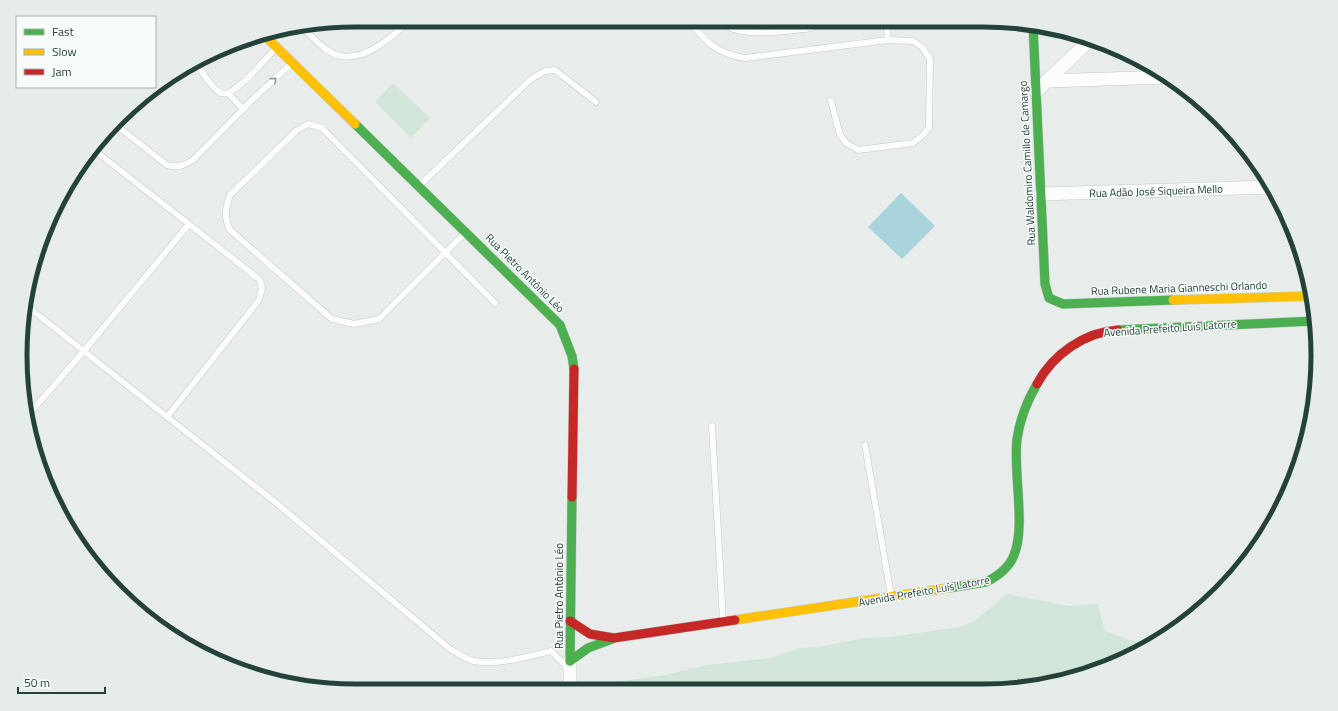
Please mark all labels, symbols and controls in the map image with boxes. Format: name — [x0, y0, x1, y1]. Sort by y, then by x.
legend — [16, 16, 156, 88]
text: Fast — [52, 22, 75, 41]
text: Slow — [52, 42, 77, 61]
text: Jam — [52, 62, 72, 81]
one-way arrow — [269, 78, 276, 85]
street label: Rua Waldomiro Camillo de Camargo — [1015, 80, 1039, 246]
street label: Rua Adão José Siqueira Mello — [1089, 181, 1223, 201]
street label: Rua Pietro Antônio Léo — [482, 230, 568, 316]
street label: Rua Rubene Maria Gianneschi Orlando — [1090, 277, 1268, 299]
street label: Avenida Prefeito Luís Latorre — [1103, 315, 1237, 341]
street label: Rua Pietro Antônio Léo — [551, 543, 567, 649]
street label: Avenida Prefeito Luís Latorre — [857, 571, 991, 610]
scale bar — [18, 669, 105, 695]
text: 50 m — [24, 673, 50, 692]

